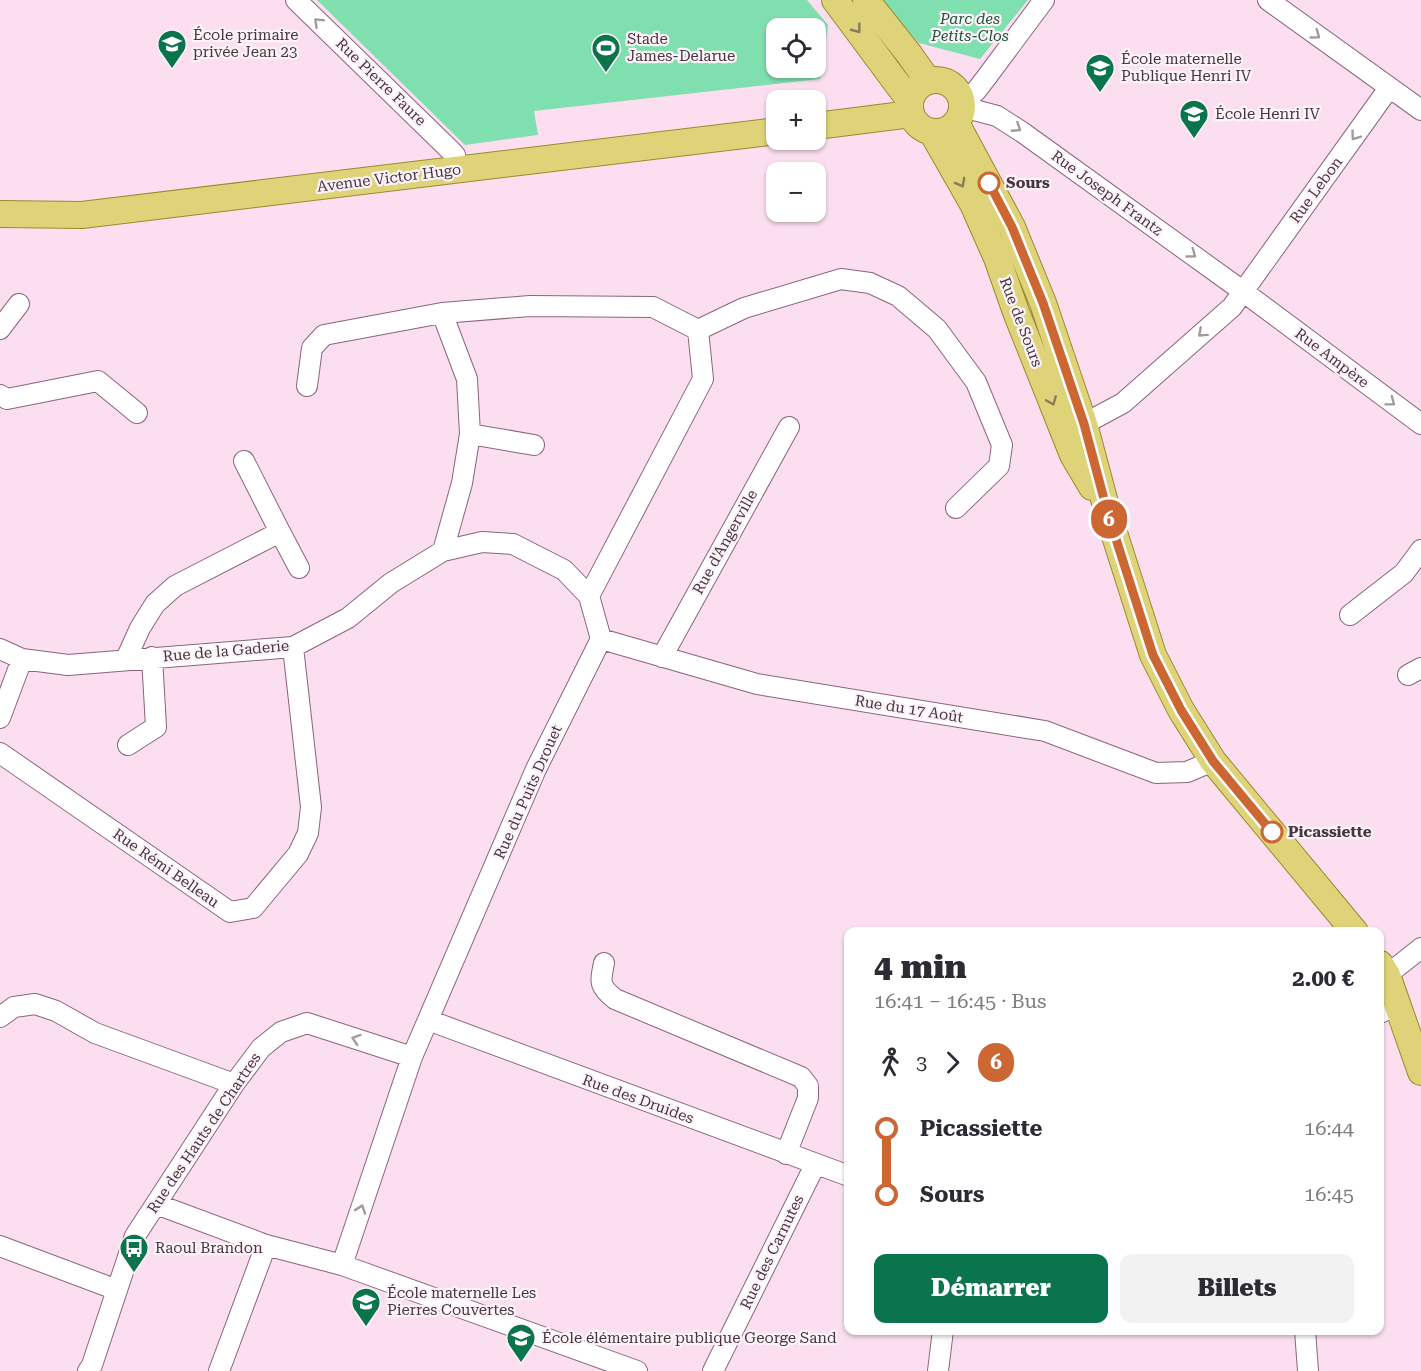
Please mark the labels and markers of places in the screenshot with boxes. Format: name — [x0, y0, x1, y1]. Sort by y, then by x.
place label: École primaire privée Jean 23 — [193, 26, 299, 61]
school or university icon: École primaire privée Jean 23 — [156, 28, 188, 70]
place label: Stade James-Delarue — [627, 30, 735, 65]
sports icon: Stade James-Delarue — [590, 32, 622, 74]
place label: École maternelle Publique Henri IV — [1121, 50, 1252, 85]
school or university icon: École maternelle Publique Henri IV — [1084, 52, 1116, 94]
school or university icon: École Henri IV — [1178, 98, 1210, 140]
place label: École Henri IV — [1215, 105, 1321, 123]
marker: Sours — [978, 172, 1000, 194]
place label: Sours — [1006, 174, 1050, 192]
marker: Picassiette — [1261, 821, 1283, 843]
place label: Picassiette — [1288, 823, 1372, 841]
bus stop icon: Raoul Brandon — [118, 1232, 150, 1274]
place label: Raoul Brandon — [155, 1239, 263, 1257]
place label: École maternelle Les Pierres Couvertes — [387, 1284, 536, 1319]
school or university icon: École maternelle Les Pierres Couvertes — [350, 1286, 382, 1328]
school or university icon: École élémentaire publique George Sand — [505, 1322, 537, 1364]
place label: École élémentaire publique George Sand — [542, 1329, 837, 1347]

